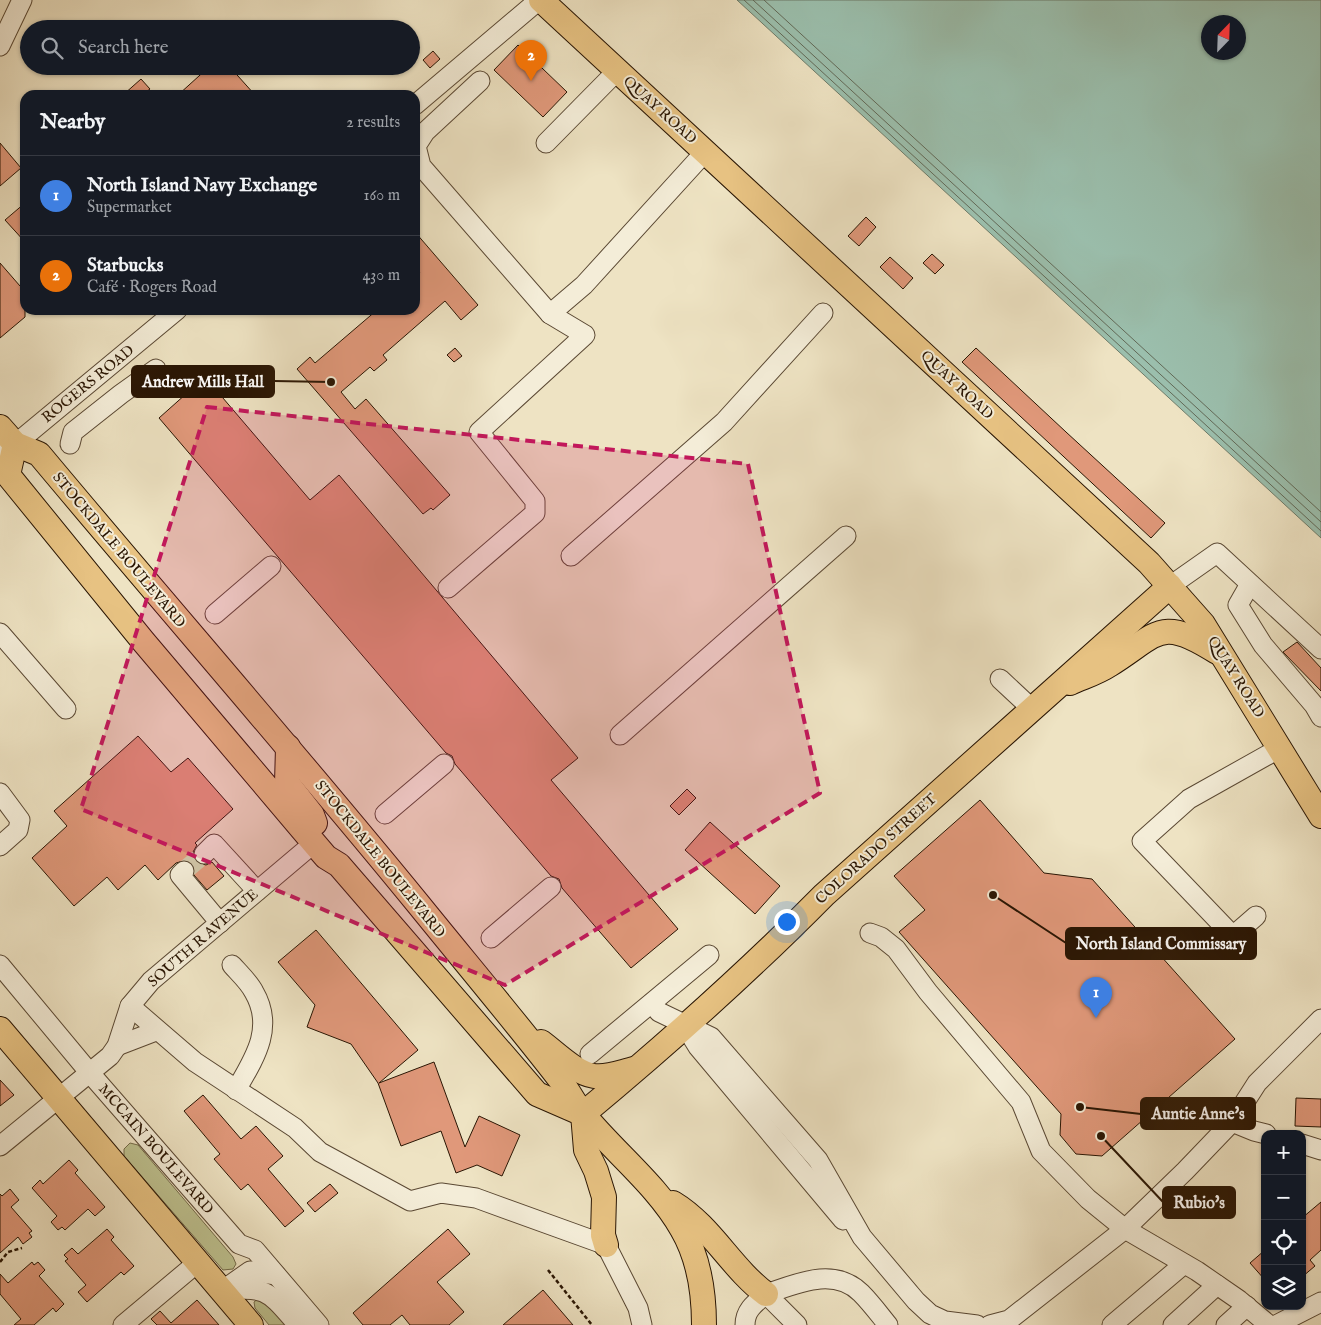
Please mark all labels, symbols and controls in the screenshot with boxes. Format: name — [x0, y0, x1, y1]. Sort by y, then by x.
north arrow — [1201, 15, 1246, 60]
search box — [20, 20, 420, 75]
icon: search — [38, 34, 66, 62]
text: Search here — [78, 36, 169, 60]
pin: 2 — [515, 40, 547, 81]
street label: QUAY ROAD — [619, 72, 701, 148]
text: Nearby — [40, 109, 105, 136]
text: 2 results — [346, 113, 400, 133]
text: North Island Navy Exchange — [87, 174, 317, 198]
text: 1 — [53, 186, 59, 206]
text: 160 m — [364, 186, 400, 206]
text: Supermarket — [87, 198, 172, 218]
text: Starbucks — [87, 254, 163, 278]
text: 2 — [52, 266, 60, 286]
text: 430 m — [362, 266, 400, 286]
text: Café · Rogers Road — [87, 278, 217, 298]
street label: ROGERS ROAD — [38, 341, 138, 427]
street label: QUAY ROAD — [917, 346, 997, 424]
callout: Andrew Mills Hall — [132, 366, 274, 397]
text: Andrew Mills Hall — [141, 373, 264, 393]
street label: STOCKDALE BOULEVARD — [48, 468, 190, 632]
street label: QUAY ROAD — [1203, 633, 1269, 721]
street label: STOCKDALE BOULEVARD — [311, 776, 449, 942]
street label: COLORADO STREET — [811, 789, 941, 909]
street label: SOUTH R AVENUE — [144, 885, 262, 991]
your location — [774, 909, 800, 935]
callout: North Island Commissary — [1066, 928, 1256, 959]
text: North Island Commissary — [1075, 935, 1247, 955]
pin: 1 — [1080, 977, 1112, 1018]
street label: MCCAIN BOULEVARD — [94, 1080, 218, 1218]
callout: Auntie Anne's — [1141, 1098, 1255, 1129]
text: Auntie Anne's — [1150, 1105, 1245, 1125]
map controls — [1261, 1130, 1306, 1310]
button: + — [1261, 1130, 1306, 1175]
button: − — [1261, 1175, 1306, 1220]
callout: Rubio's — [1163, 1187, 1235, 1218]
text: Rubio's — [1173, 1194, 1225, 1214]
button: locate — [1261, 1220, 1306, 1265]
button: layers — [1261, 1265, 1306, 1310]

